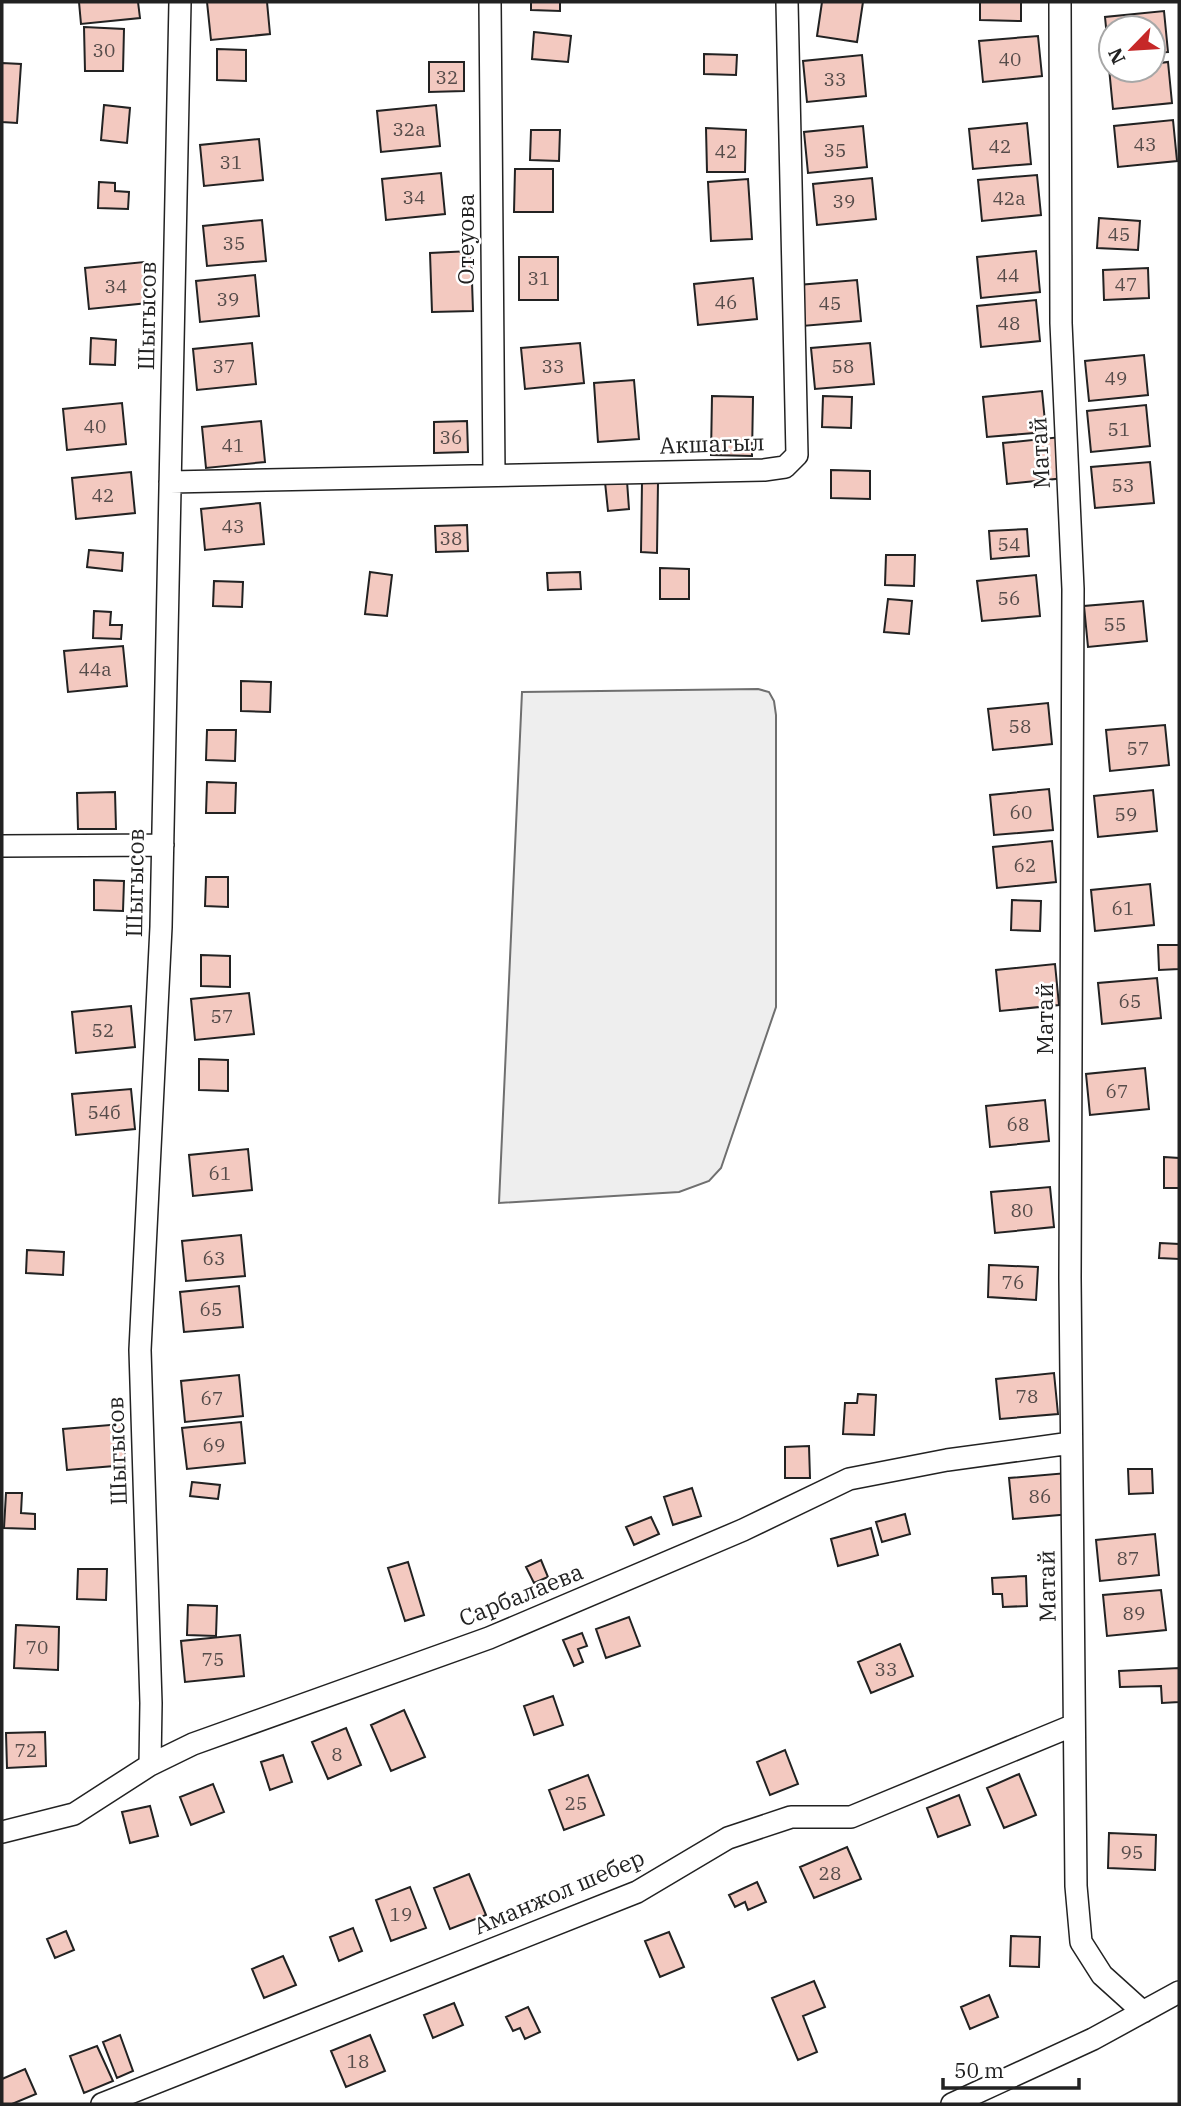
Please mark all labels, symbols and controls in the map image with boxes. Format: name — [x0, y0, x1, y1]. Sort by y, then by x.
north arrow — [1097, 14, 1167, 84]
house number: 30 — [93, 38, 115, 62]
text: N — [1103, 44, 1131, 68]
house number: 40 — [999, 47, 1021, 71]
house number: 32 — [436, 65, 458, 89]
house number: 33 — [824, 67, 846, 91]
house number: 32а — [392, 117, 426, 141]
house number: 43 — [1134, 132, 1156, 156]
house number: 42 — [989, 134, 1011, 158]
house number: 35 — [824, 138, 846, 162]
house number: 42 — [715, 139, 737, 163]
house number: 31 — [220, 150, 242, 174]
house number: 34 — [403, 185, 425, 209]
house number: 42а — [992, 186, 1026, 210]
house number: 39 — [833, 189, 855, 213]
street label: Отеуова — [450, 193, 480, 285]
house number: 45 — [1108, 222, 1130, 246]
house number: 35 — [223, 231, 245, 255]
street label: Шыгысов — [130, 261, 162, 371]
house number: 44 — [997, 263, 1019, 287]
house number: 31 — [528, 266, 550, 290]
house number: 47 — [1115, 272, 1137, 296]
house number: 34 — [105, 274, 127, 298]
house number: 39 — [217, 287, 239, 311]
house number: 46 — [715, 290, 737, 314]
house number: 45 — [819, 291, 841, 315]
house number: 48 — [998, 311, 1020, 335]
house number: 37 — [213, 354, 235, 378]
house number: 33 — [542, 354, 564, 378]
house number: 58 — [832, 354, 854, 378]
house number: 49 — [1105, 366, 1127, 390]
house number: 40 — [84, 414, 106, 438]
street label: Матай — [1022, 416, 1056, 490]
house number: 51 — [1108, 417, 1130, 441]
house number: 36 — [440, 425, 462, 449]
street label: Акшагыл — [659, 426, 765, 460]
house number: 41 — [222, 433, 244, 457]
house number: 53 — [1112, 473, 1134, 497]
house number: 42 — [92, 483, 114, 507]
house number: 43 — [222, 514, 244, 538]
house number: 38 — [440, 526, 462, 550]
house number: 54 — [998, 532, 1020, 556]
house number: 56 — [998, 586, 1020, 610]
house number: 55 — [1104, 612, 1126, 636]
house number: 44а — [78, 657, 112, 681]
house number: 58 — [1009, 714, 1031, 738]
house number: 57 — [1127, 736, 1149, 760]
house number: 60 — [1010, 800, 1032, 824]
house number: 59 — [1115, 802, 1137, 826]
street label: Шыгысов — [118, 828, 150, 938]
house number: 62 — [1014, 853, 1036, 877]
house number: 61 — [1112, 896, 1134, 920]
street label: Матай — [1029, 983, 1059, 1055]
house number: 65 — [1119, 989, 1141, 1013]
house number: 57 — [211, 1004, 233, 1028]
house number: 52 — [92, 1018, 114, 1042]
house number: 67 — [1106, 1079, 1128, 1103]
house number: 54б — [87, 1100, 121, 1124]
house number: 68 — [1007, 1112, 1029, 1136]
house number: 61 — [209, 1161, 231, 1185]
house number: 80 — [1011, 1198, 1033, 1222]
house number: 63 — [203, 1246, 225, 1270]
house number: 76 — [1002, 1270, 1024, 1294]
house number: 65 — [200, 1297, 222, 1321]
house number: 78 — [1016, 1384, 1038, 1408]
house number: 67 — [201, 1386, 223, 1410]
street label: Шыгысов — [99, 1396, 133, 1506]
house number: 69 — [203, 1433, 225, 1457]
house number: 86 — [1029, 1484, 1051, 1508]
house number: 87 — [1117, 1546, 1139, 1570]
street label: Матай — [1030, 1550, 1062, 1622]
street label: Сарбалаева — [454, 1556, 587, 1633]
house number: 89 — [1123, 1601, 1145, 1625]
house number: 70 — [26, 1635, 48, 1659]
house number: 75 — [202, 1647, 224, 1671]
house number: 33 — [875, 1657, 897, 1681]
house number: 72 — [15, 1738, 37, 1762]
house number: 8 — [331, 1742, 343, 1766]
house number: 25 — [565, 1791, 587, 1815]
house number: 95 — [1121, 1840, 1143, 1864]
street label: Аманжол шебер — [469, 1842, 649, 1941]
house number: 28 — [819, 1861, 841, 1885]
house number: 19 — [390, 1902, 412, 1926]
scale bar — [943, 2046, 1080, 2090]
house number: 18 — [347, 2049, 369, 2073]
text: 50 m — [954, 2056, 1004, 2084]

